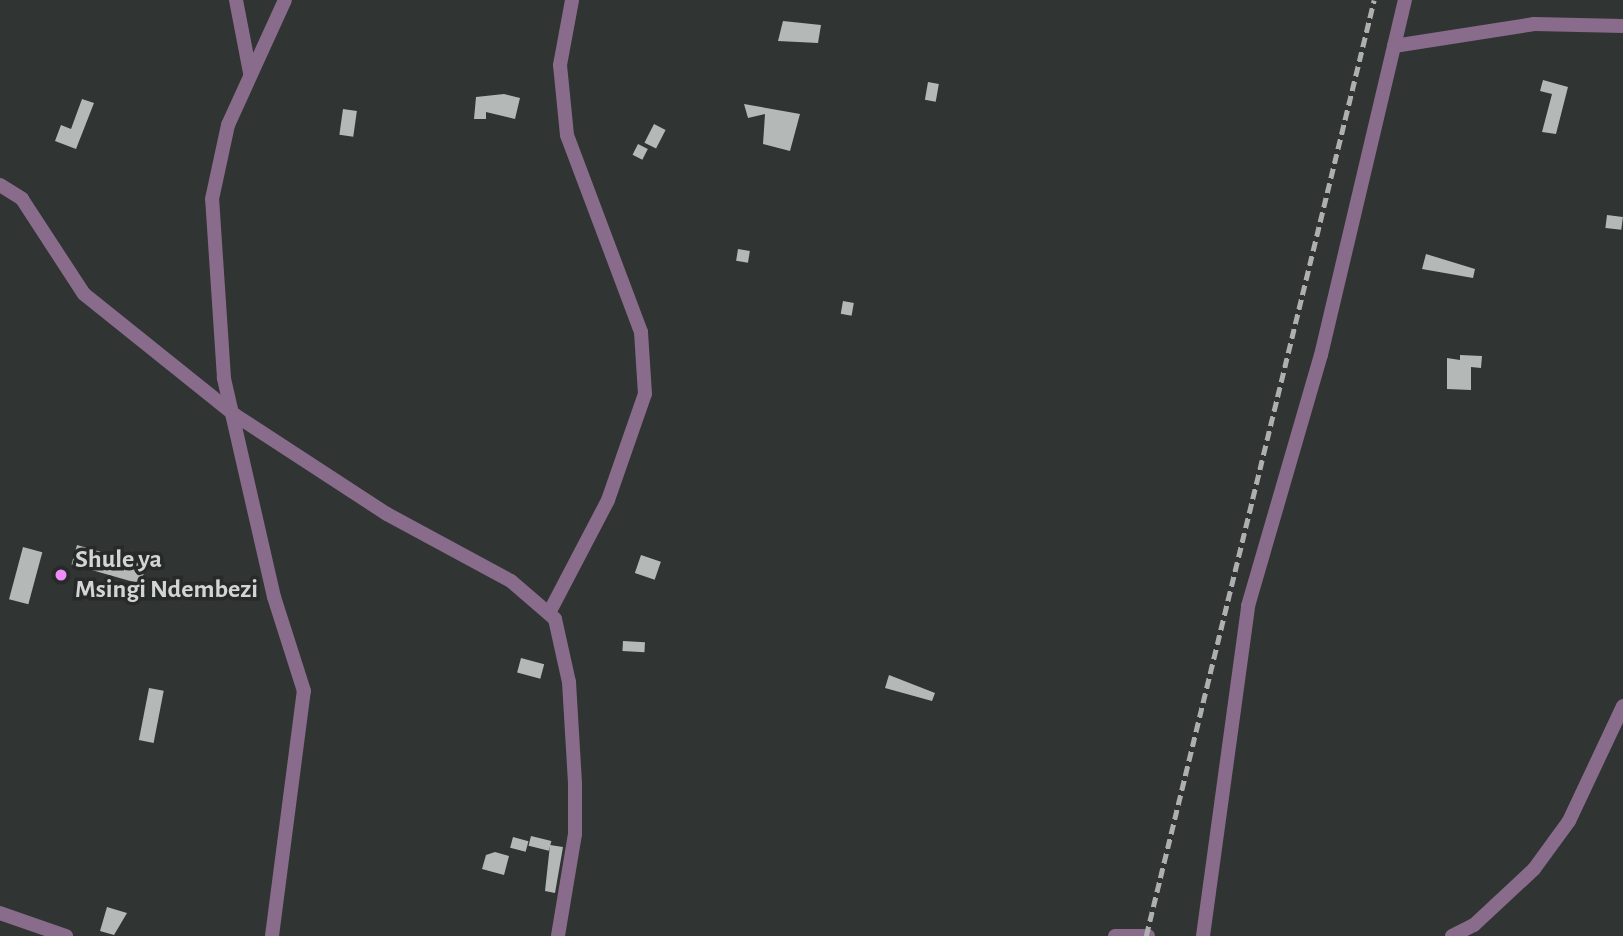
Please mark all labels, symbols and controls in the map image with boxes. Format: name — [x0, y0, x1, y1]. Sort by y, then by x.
place label: Shule ya Msingi Ndembezi — [75, 544, 258, 606]
marker: Shule ya Msingi Ndembezi — [53, 567, 69, 583]

